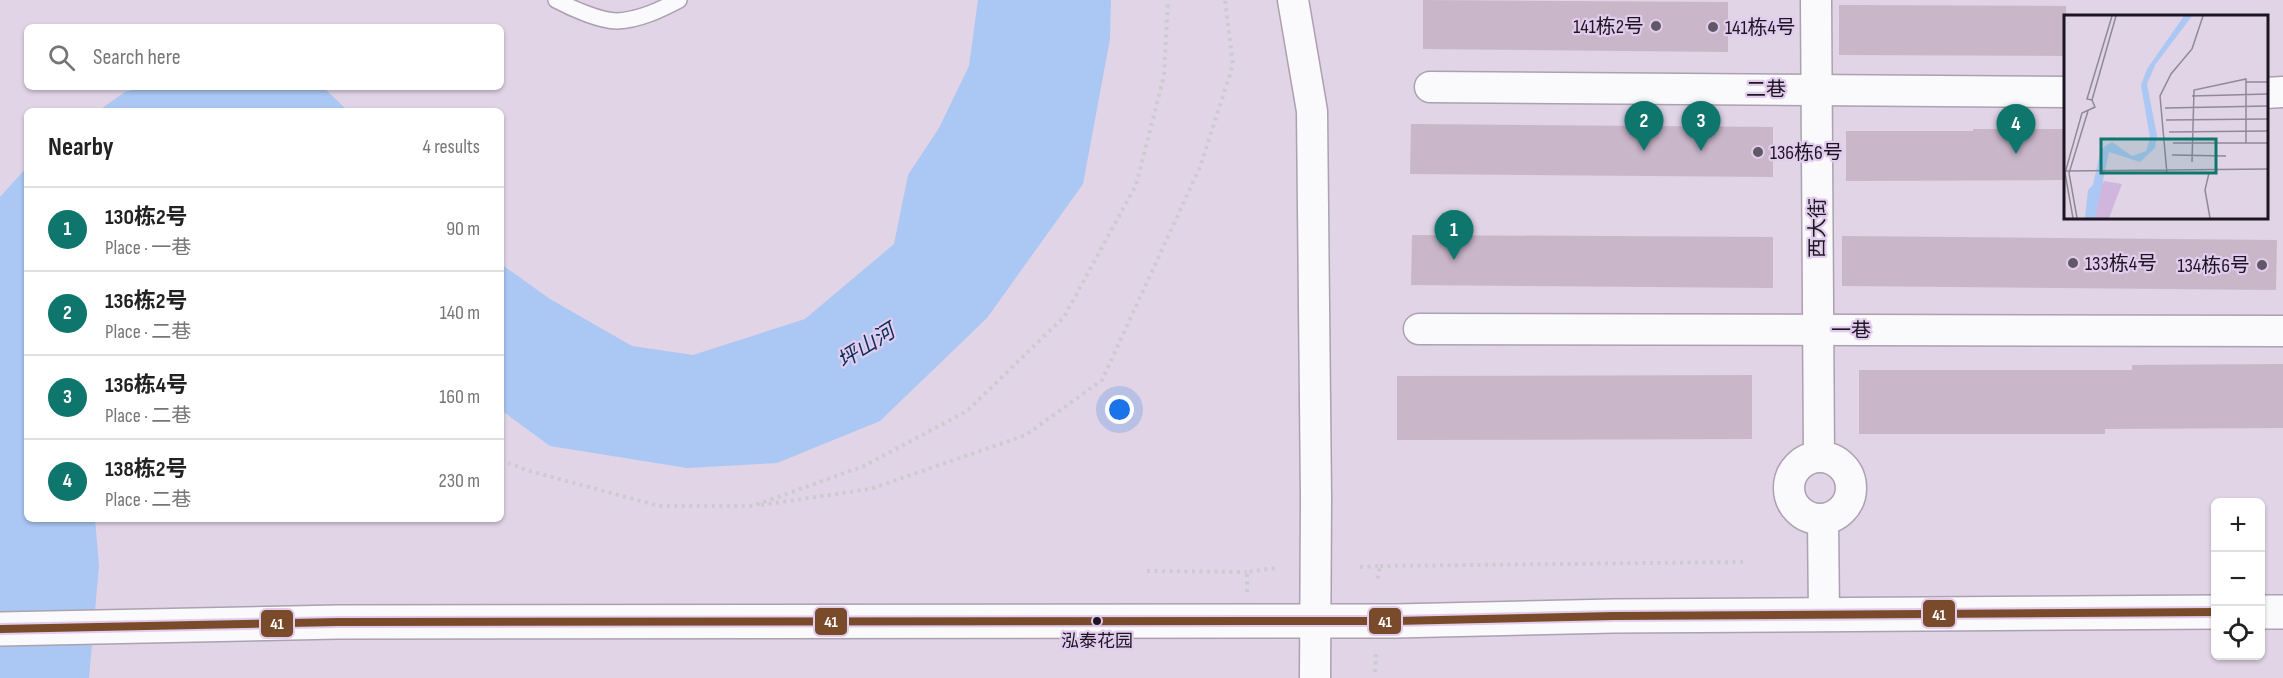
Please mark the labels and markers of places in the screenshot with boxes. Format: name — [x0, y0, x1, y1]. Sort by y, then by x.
place label: 141栋2号 — [1573, 15, 1644, 39]
place label: 141栋4号 — [1725, 16, 1796, 40]
marker: 141栋2号 — [1649, 19, 1663, 33]
marker: 141栋4号 — [1706, 20, 1720, 34]
pin: 2 — [1624, 102, 1664, 151]
pin: 3 — [1682, 102, 1720, 151]
pin: 4 — [1996, 104, 2036, 154]
place label: 136栋6号 — [1770, 141, 1843, 165]
marker: 136栋6号 — [1751, 145, 1765, 159]
pin: 1 — [1434, 210, 1474, 260]
place label: 133栋4号 — [2085, 252, 2157, 276]
place label: 134栋6号 — [2177, 254, 2250, 278]
marker: 133栋4号 — [2066, 256, 2080, 270]
marker: 134栋6号 — [2255, 258, 2269, 272]
marker: 泓泰花园 — [1091, 615, 1103, 627]
place label: 泓泰花园 — [1061, 631, 1133, 652]

